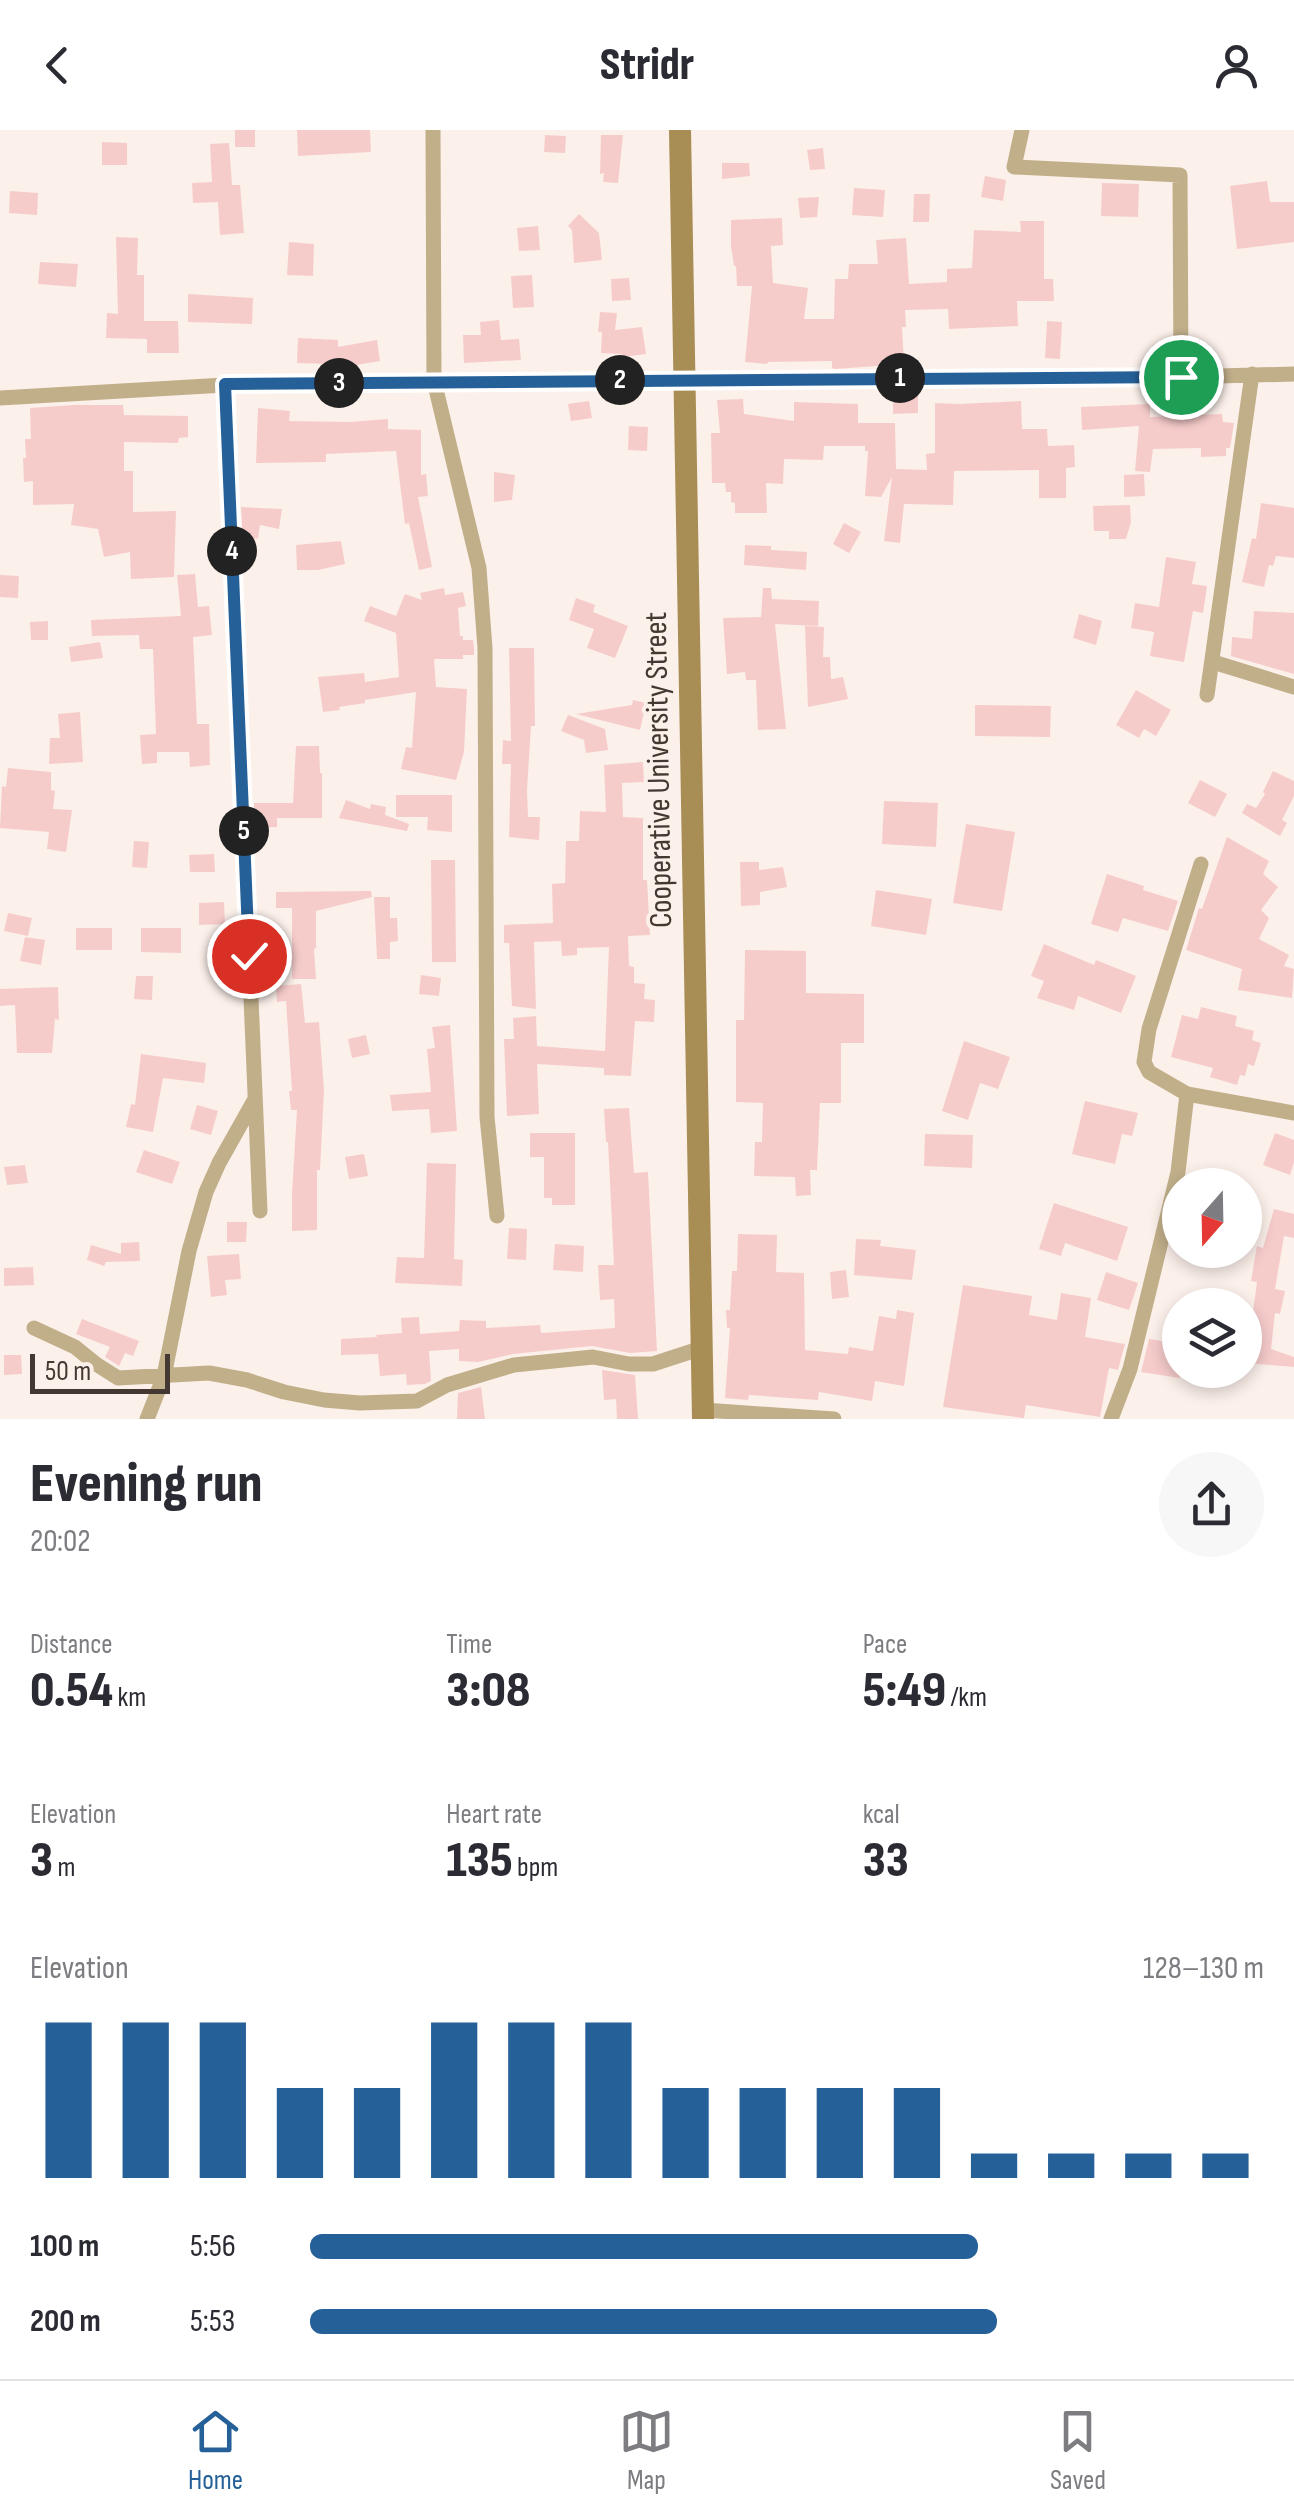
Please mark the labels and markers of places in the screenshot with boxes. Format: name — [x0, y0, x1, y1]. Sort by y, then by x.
pin — [1139, 335, 1224, 420]
pin: 1 — [875, 353, 925, 403]
pin: 2 — [595, 355, 645, 405]
pin: 3 — [314, 358, 364, 408]
pin: 4 — [207, 526, 257, 576]
pin: 5 — [219, 806, 269, 856]
pin — [207, 914, 292, 999]

